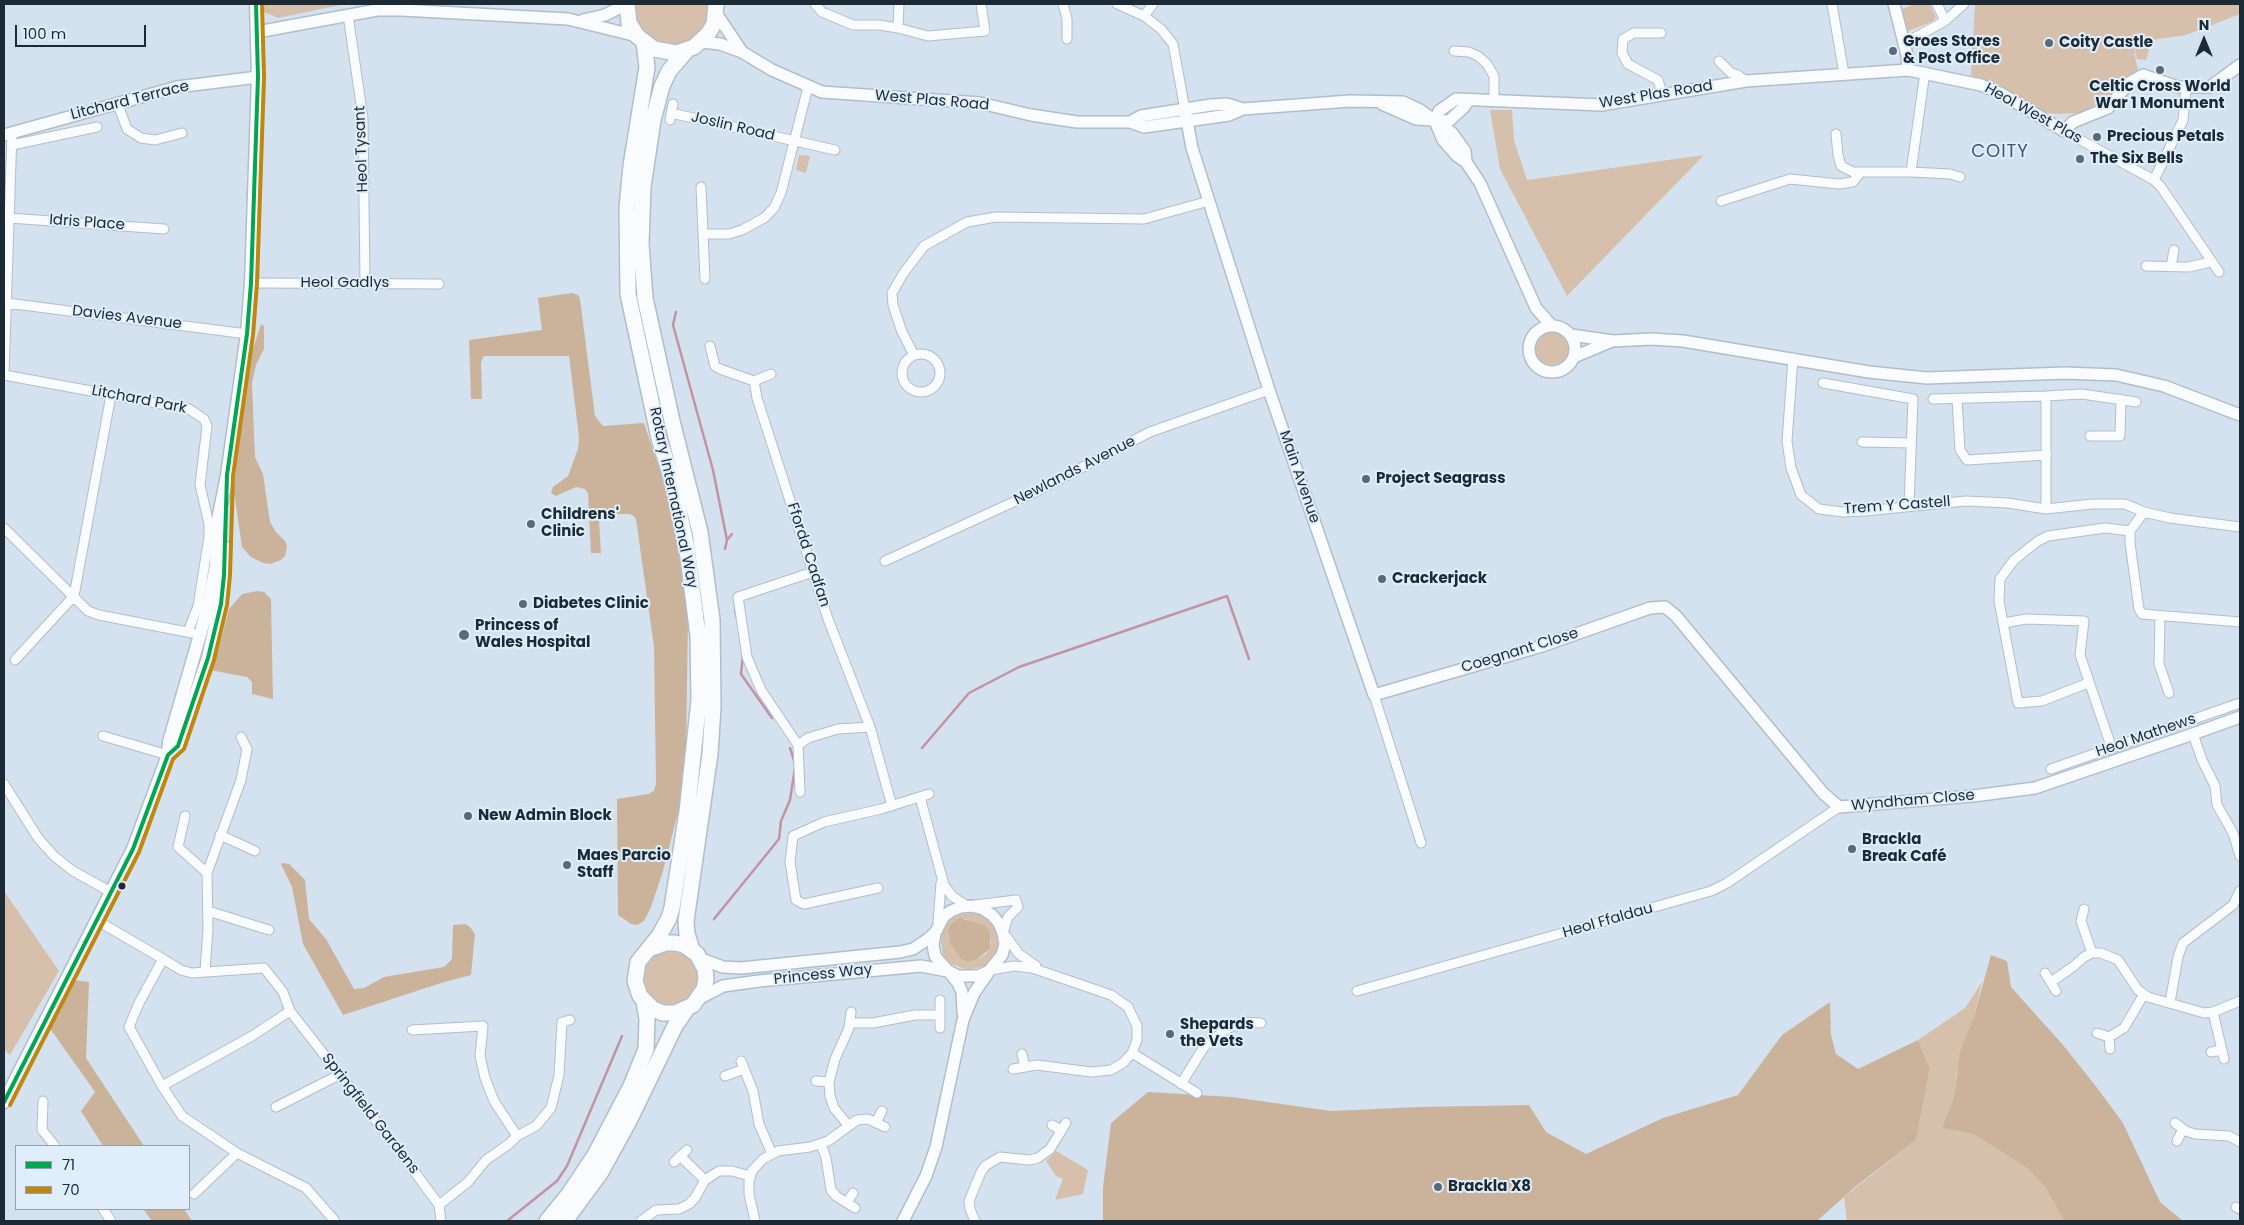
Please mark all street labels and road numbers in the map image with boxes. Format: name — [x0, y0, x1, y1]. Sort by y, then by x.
street label: West Plas Road — [1598, 77, 1714, 113]
street label: Litchard Terrace — [69, 78, 191, 124]
street label: Heol West Plas — [1981, 80, 2085, 148]
street label: West Plas Road — [874, 87, 990, 115]
street label: Heol Tysant — [351, 105, 373, 193]
street label: Joslin Road — [689, 109, 777, 145]
street label: Idris Place — [49, 211, 125, 235]
street label: Heol Gadlys — [301, 274, 389, 292]
street label: Davies Avenue — [71, 302, 183, 334]
street label: Litchard Park — [90, 382, 188, 418]
street label: Rotary International Way — [645, 406, 701, 590]
street label: Main Avenue — [1275, 428, 1323, 526]
street label: Newlands Avenue — [1011, 433, 1139, 509]
street label: Trem Y Castell — [1843, 493, 1951, 519]
street label: Ffordd Cadfan — [783, 501, 833, 609]
street label: Coegnant Close — [1459, 625, 1581, 677]
street label: Heol Mathews — [2094, 710, 2198, 762]
street label: Wyndham Close — [1850, 787, 1976, 815]
street label: Heol Ffaldau — [1561, 900, 1655, 942]
street label: Princess Way — [773, 961, 873, 989]
street label: Springfield Gardens — [317, 1050, 423, 1178]

